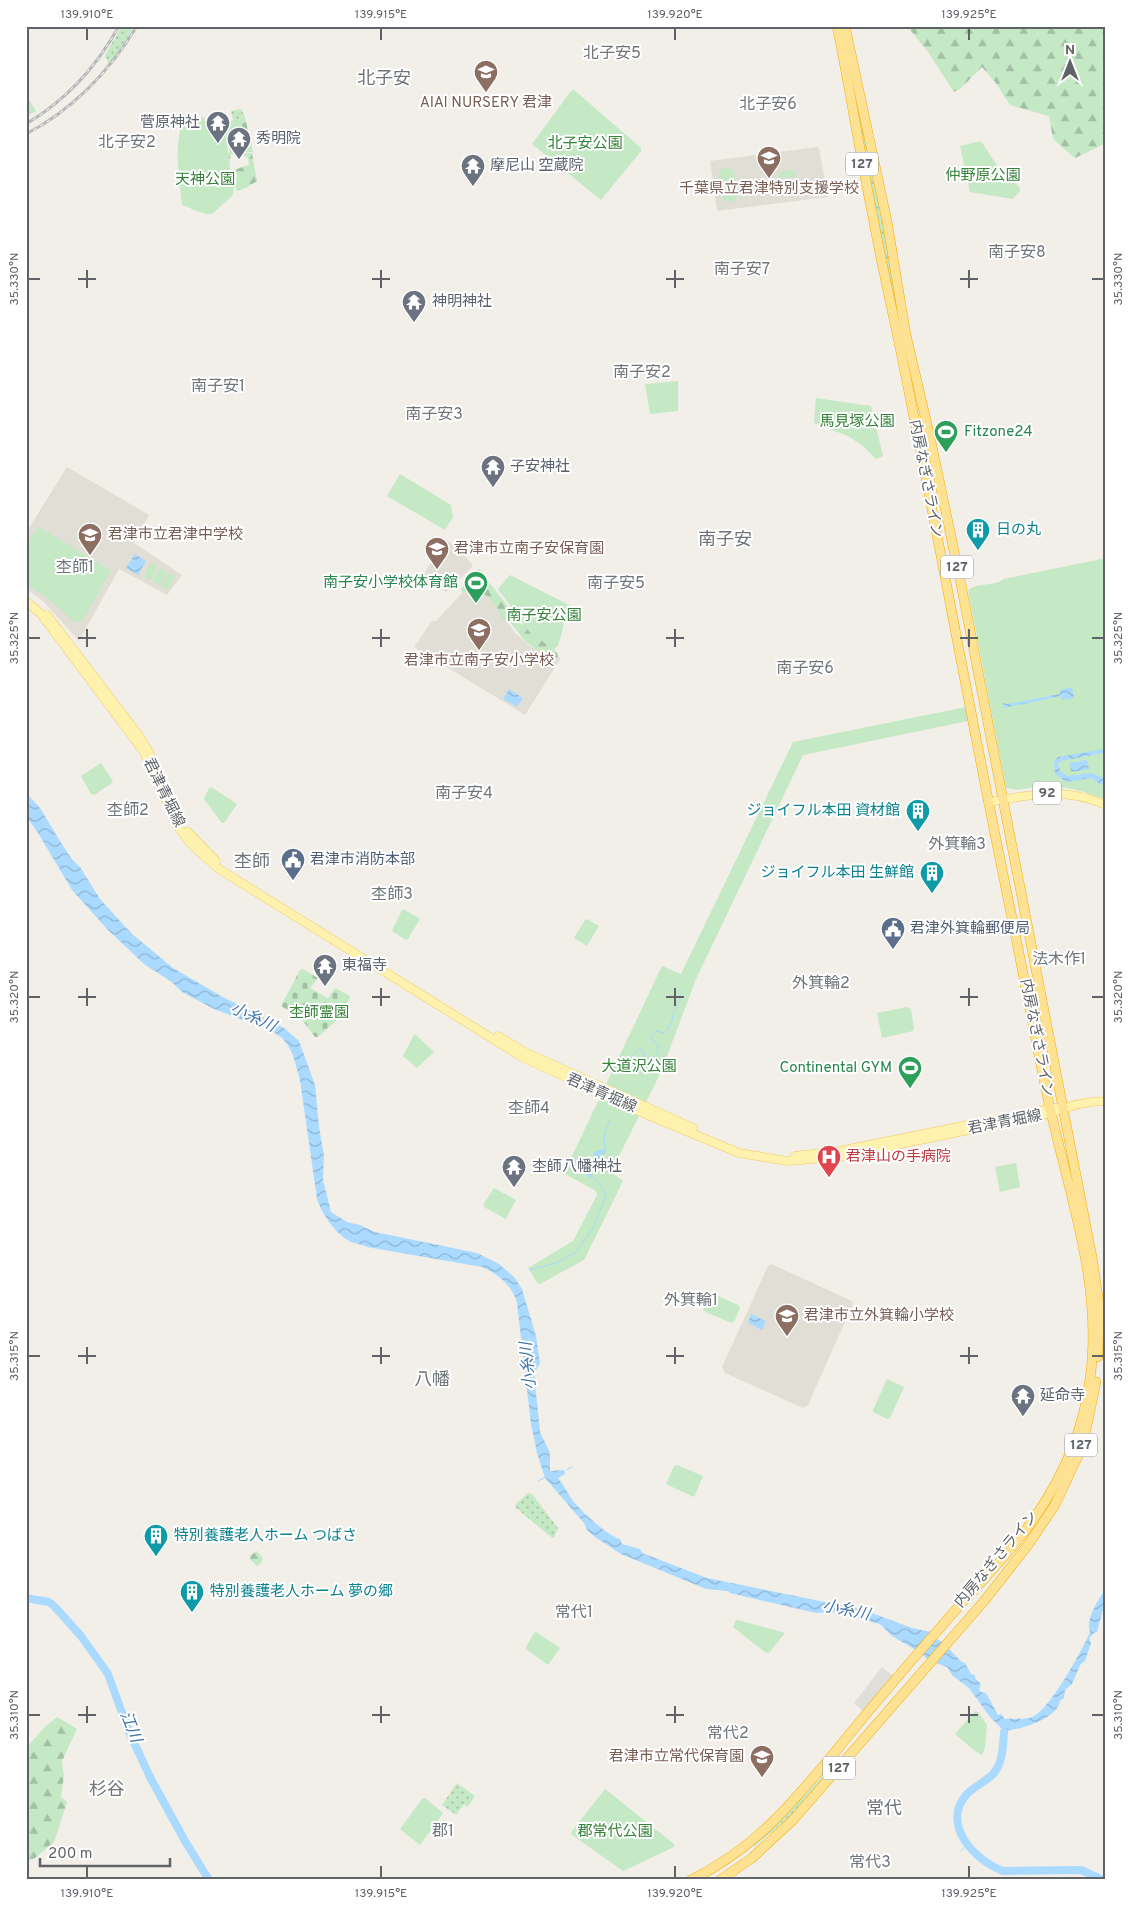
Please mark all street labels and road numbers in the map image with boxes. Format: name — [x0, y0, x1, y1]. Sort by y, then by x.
road number: 127 — [846, 152, 878, 175]
street label: 内房なぎさライン — [904, 418, 946, 540]
road number: 127 — [941, 556, 973, 578]
street label: 君津青堀線 — [138, 755, 188, 831]
road number: 92 — [1033, 781, 1061, 804]
street label: 内房なぎさライン — [1015, 977, 1057, 1099]
street label: 君津青堀線 — [563, 1070, 639, 1118]
street label: 君津青堀線 — [966, 1107, 1044, 1139]
road number: 127 — [1065, 1434, 1097, 1456]
street label: 内房なぎさライン — [951, 1508, 1043, 1612]
road number: 127 — [823, 1756, 855, 1780]

